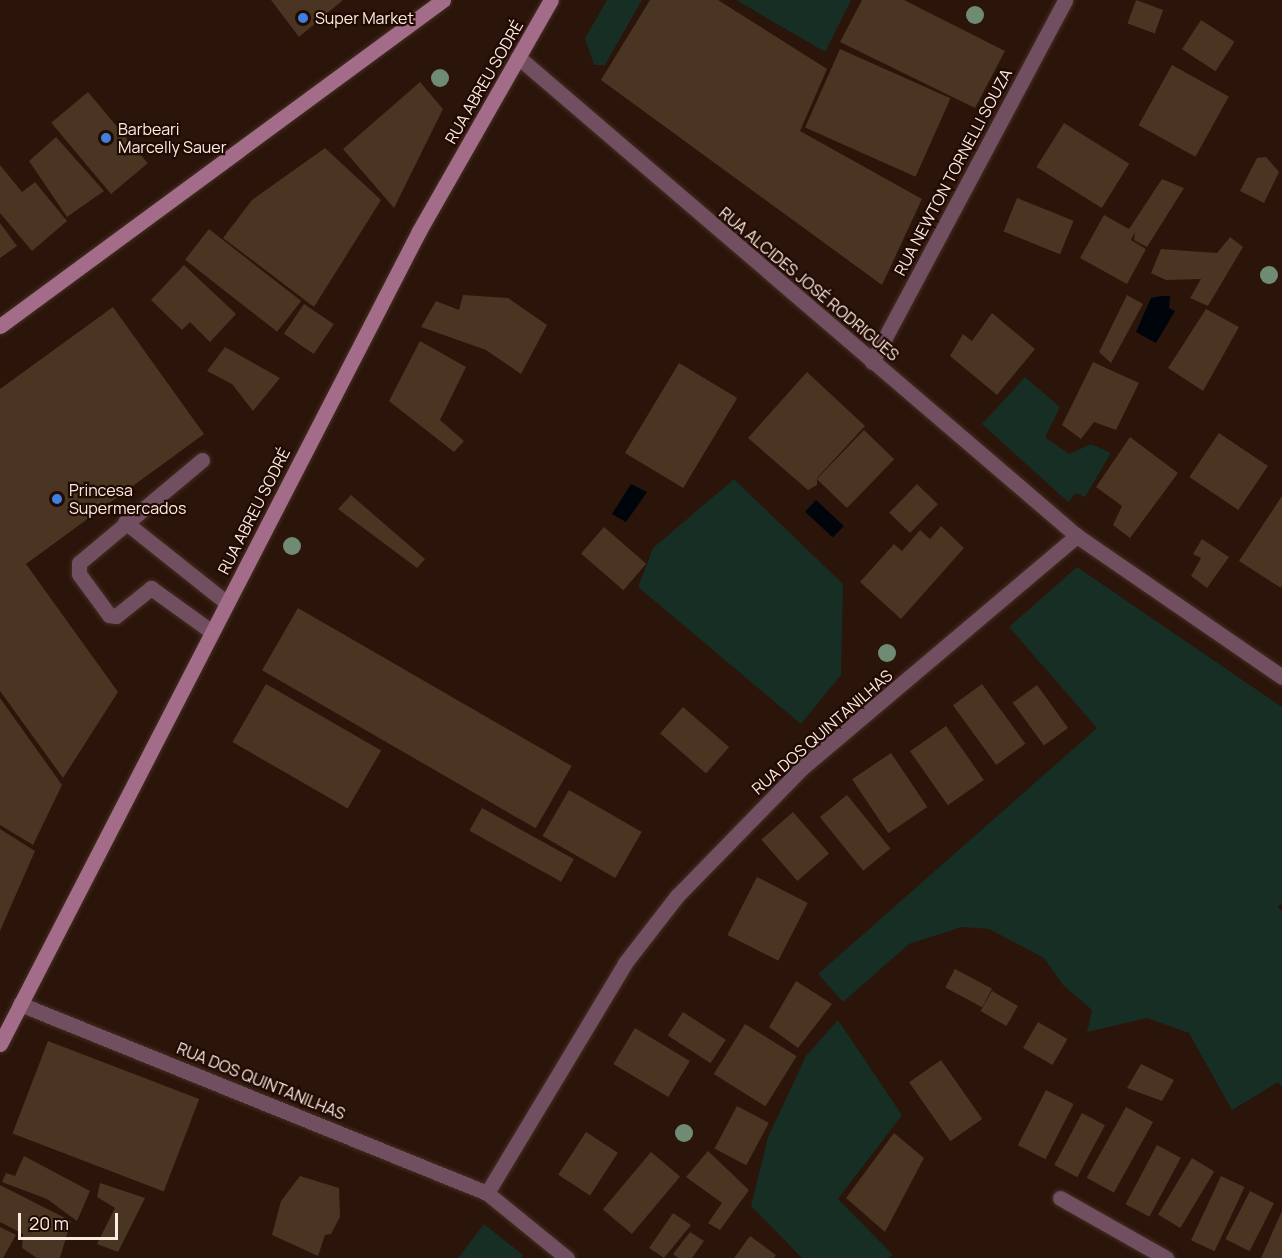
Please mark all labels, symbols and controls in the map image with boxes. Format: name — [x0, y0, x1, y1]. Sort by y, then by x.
place label: Super Market — [315, 8, 414, 28]
marker: Super Market — [296, 11, 310, 25]
street label: RUA ABREU SODRÉ — [441, 17, 527, 147]
street label: RUA NEWTON TORNELLI SOUZA — [890, 65, 1016, 279]
place label: Barbeari Marcelly Sauer — [118, 119, 226, 157]
marker: Barbeari Marcelly Sauer — [99, 131, 113, 145]
street label: RUA ALCIDES JOSÉ RODRIGUES — [715, 203, 903, 365]
street label: RUA ABREU SODRÉ — [214, 445, 294, 577]
place label: Princesa Supermercados — [69, 480, 186, 518]
marker: Princesa Supermercados — [50, 492, 64, 506]
street label: RUA DOS QUINTANILHAS — [748, 666, 896, 798]
street label: RUA DOS QUINTANILHAS — [174, 1038, 348, 1124]
scale bar — [21, 1201, 122, 1239]
text: 20 m — [29, 1211, 69, 1235]

